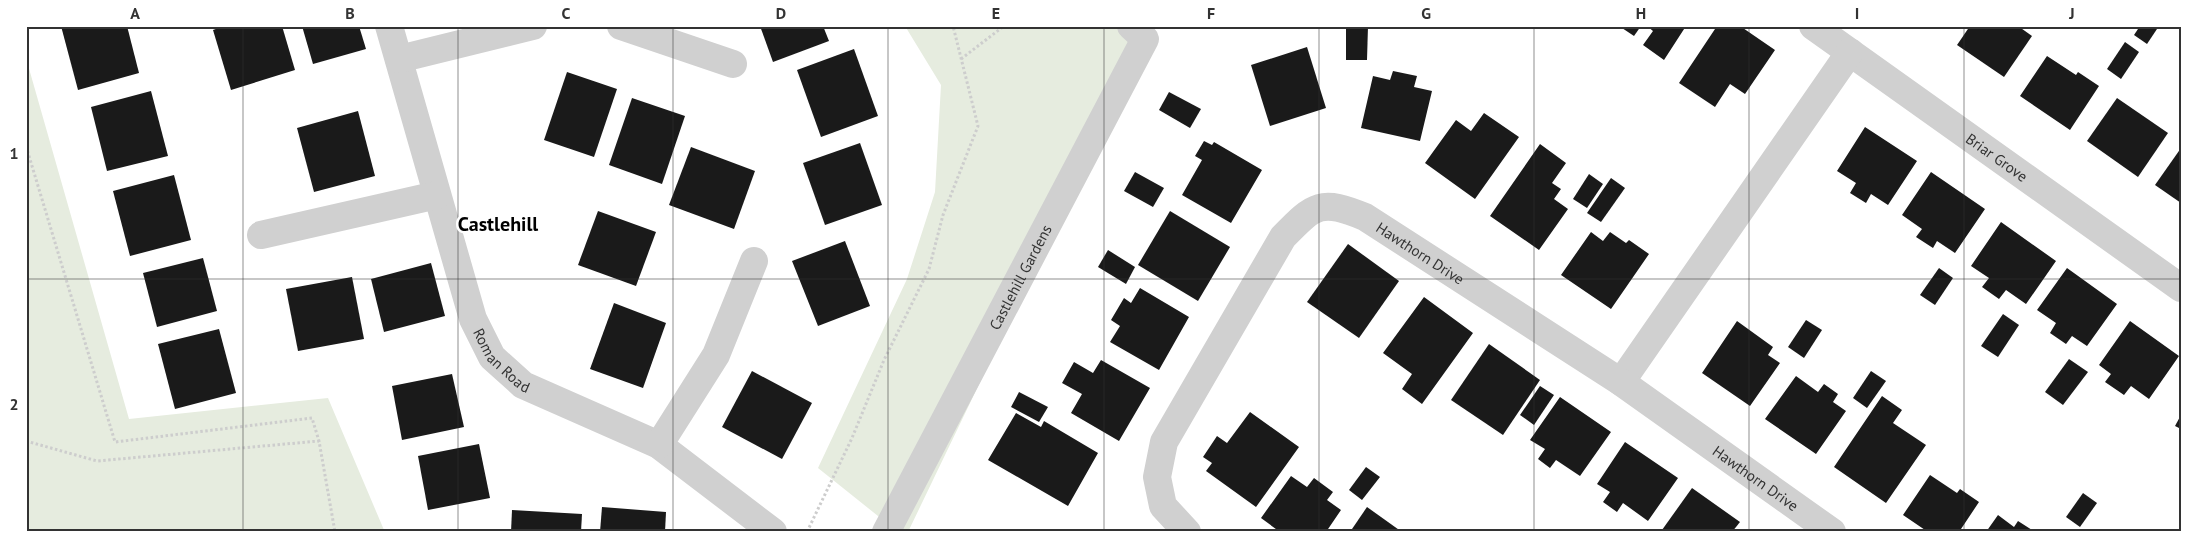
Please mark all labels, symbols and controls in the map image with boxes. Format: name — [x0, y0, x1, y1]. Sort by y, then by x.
text: A — [130, 3, 140, 23]
text: B — [345, 3, 355, 23]
text: C — [562, 3, 571, 23]
text: D — [776, 3, 786, 23]
text: E — [992, 3, 1000, 23]
text: F — [1207, 3, 1215, 23]
text: G — [1421, 3, 1431, 23]
text: H — [1636, 3, 1646, 23]
text: I — [1855, 3, 1859, 23]
text: J — [2068, 3, 2075, 23]
street label: Briar Grove — [1963, 129, 2032, 186]
text: 1 — [9, 143, 19, 163]
district label: Castlehill — [458, 211, 538, 237]
street label: Hawthorn Drive — [1373, 217, 1468, 288]
street label: Castlehill Gardens — [985, 221, 1055, 333]
street label: Roman Road — [470, 325, 533, 396]
text: 2 — [9, 394, 19, 414]
street label: Hawthorn Drive — [1709, 441, 1802, 515]

